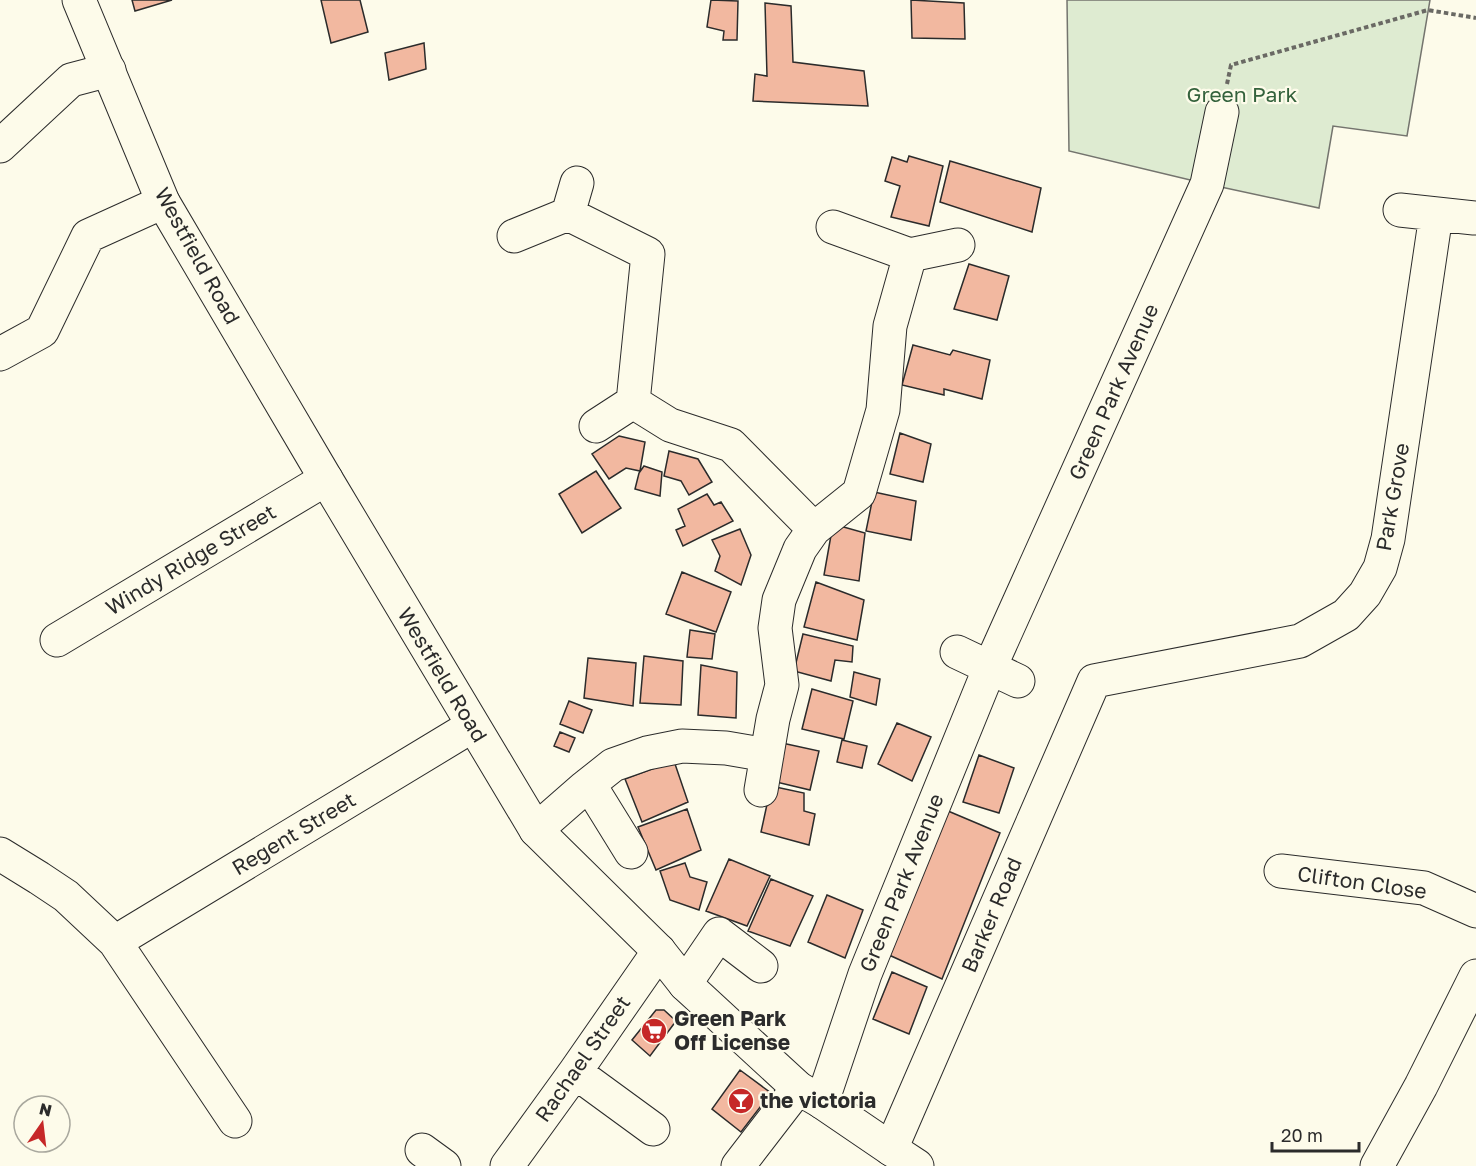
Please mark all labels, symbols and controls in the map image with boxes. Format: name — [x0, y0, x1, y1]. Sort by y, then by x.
park label: Green Park — [1187, 81, 1298, 107]
street label: Westfield Road — [150, 182, 246, 329]
street label: Green Park Avenue — [1063, 299, 1164, 484]
street label: Park Grove — [1370, 441, 1414, 553]
street label: Windy Ridge Street — [101, 498, 280, 620]
street label: Westfield Road — [392, 602, 493, 747]
street label: Regent Street — [227, 786, 360, 880]
street label: Green Park Avenue — [853, 790, 949, 976]
street label: Barker Road — [955, 853, 1027, 976]
street label: Clifton Close — [1296, 860, 1429, 904]
street label: Rachael Street — [529, 990, 635, 1127]
place label: Green Park Off License — [674, 1005, 790, 1055]
supermarket icon: Green Park Off License — [639, 1016, 669, 1046]
bar icon: the victoria — [726, 1086, 756, 1116]
place label: the victoria — [760, 1087, 876, 1113]
north arrow — [12, 1094, 72, 1154]
text: N — [37, 1098, 54, 1121]
scale bar — [1272, 1115, 1359, 1153]
text: 20 m — [1281, 1124, 1323, 1146]

